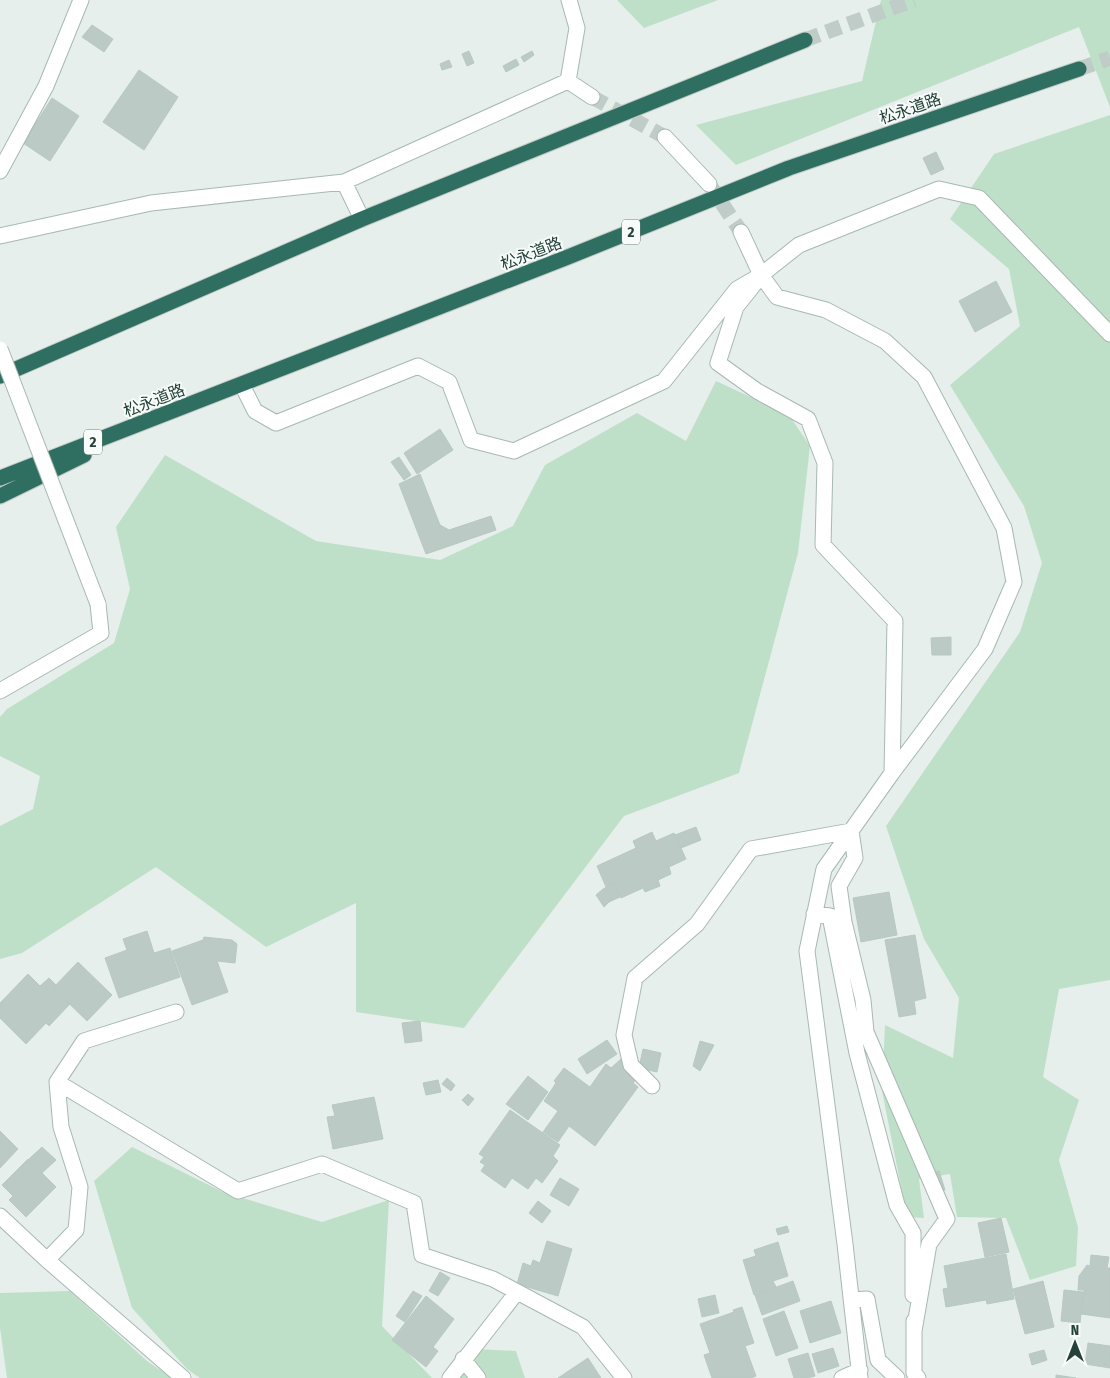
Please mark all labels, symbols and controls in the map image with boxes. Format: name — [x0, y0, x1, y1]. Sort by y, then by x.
street label: 松永道路 — [877, 89, 944, 128]
road number: 2 — [622, 220, 640, 244]
street label: 松永道路 — [498, 233, 564, 274]
street label: 松永道路 — [121, 380, 187, 421]
road number: 2 — [84, 430, 102, 454]
north arrow — [1050, 1318, 1100, 1368]
text: N — [1071, 1322, 1079, 1339]

